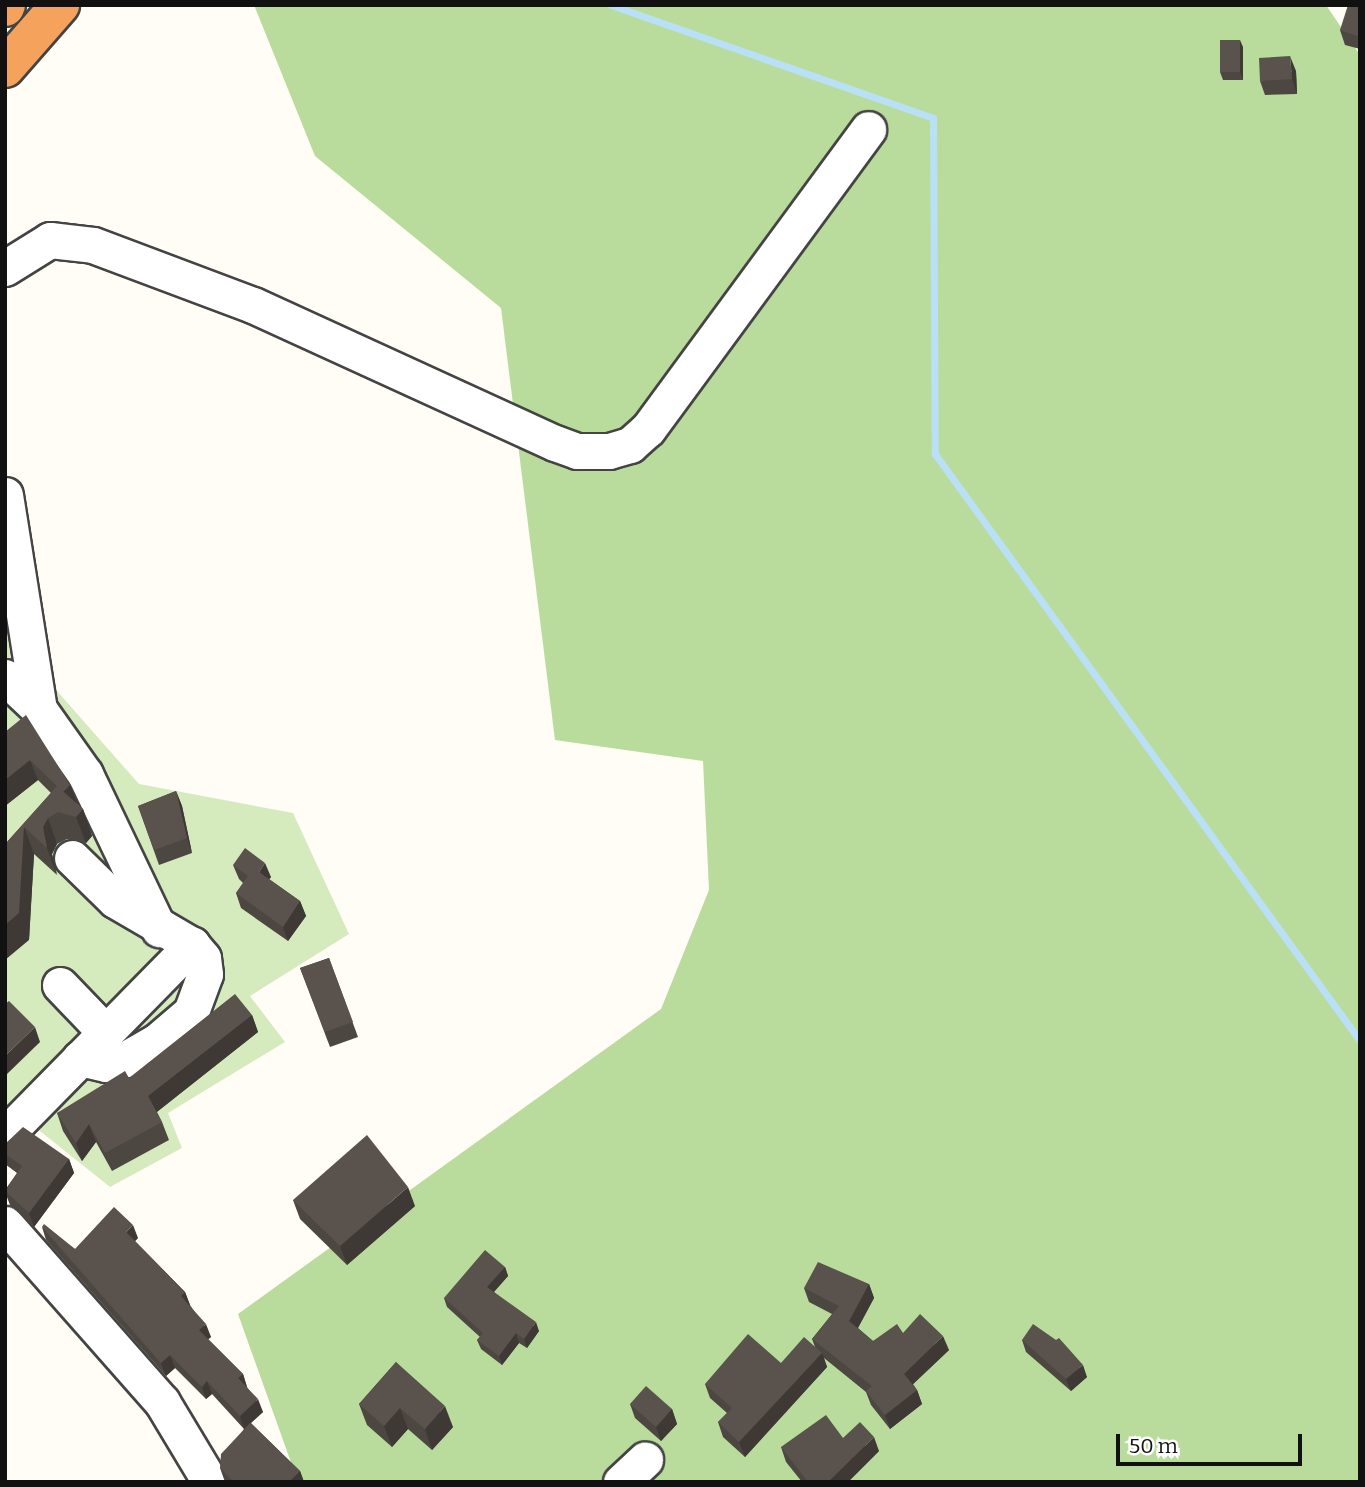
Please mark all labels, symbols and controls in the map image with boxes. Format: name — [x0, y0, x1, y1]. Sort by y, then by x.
scale bar — [1120, 1420, 1306, 1464]
text: 50 m — [1129, 1433, 1178, 1459]

